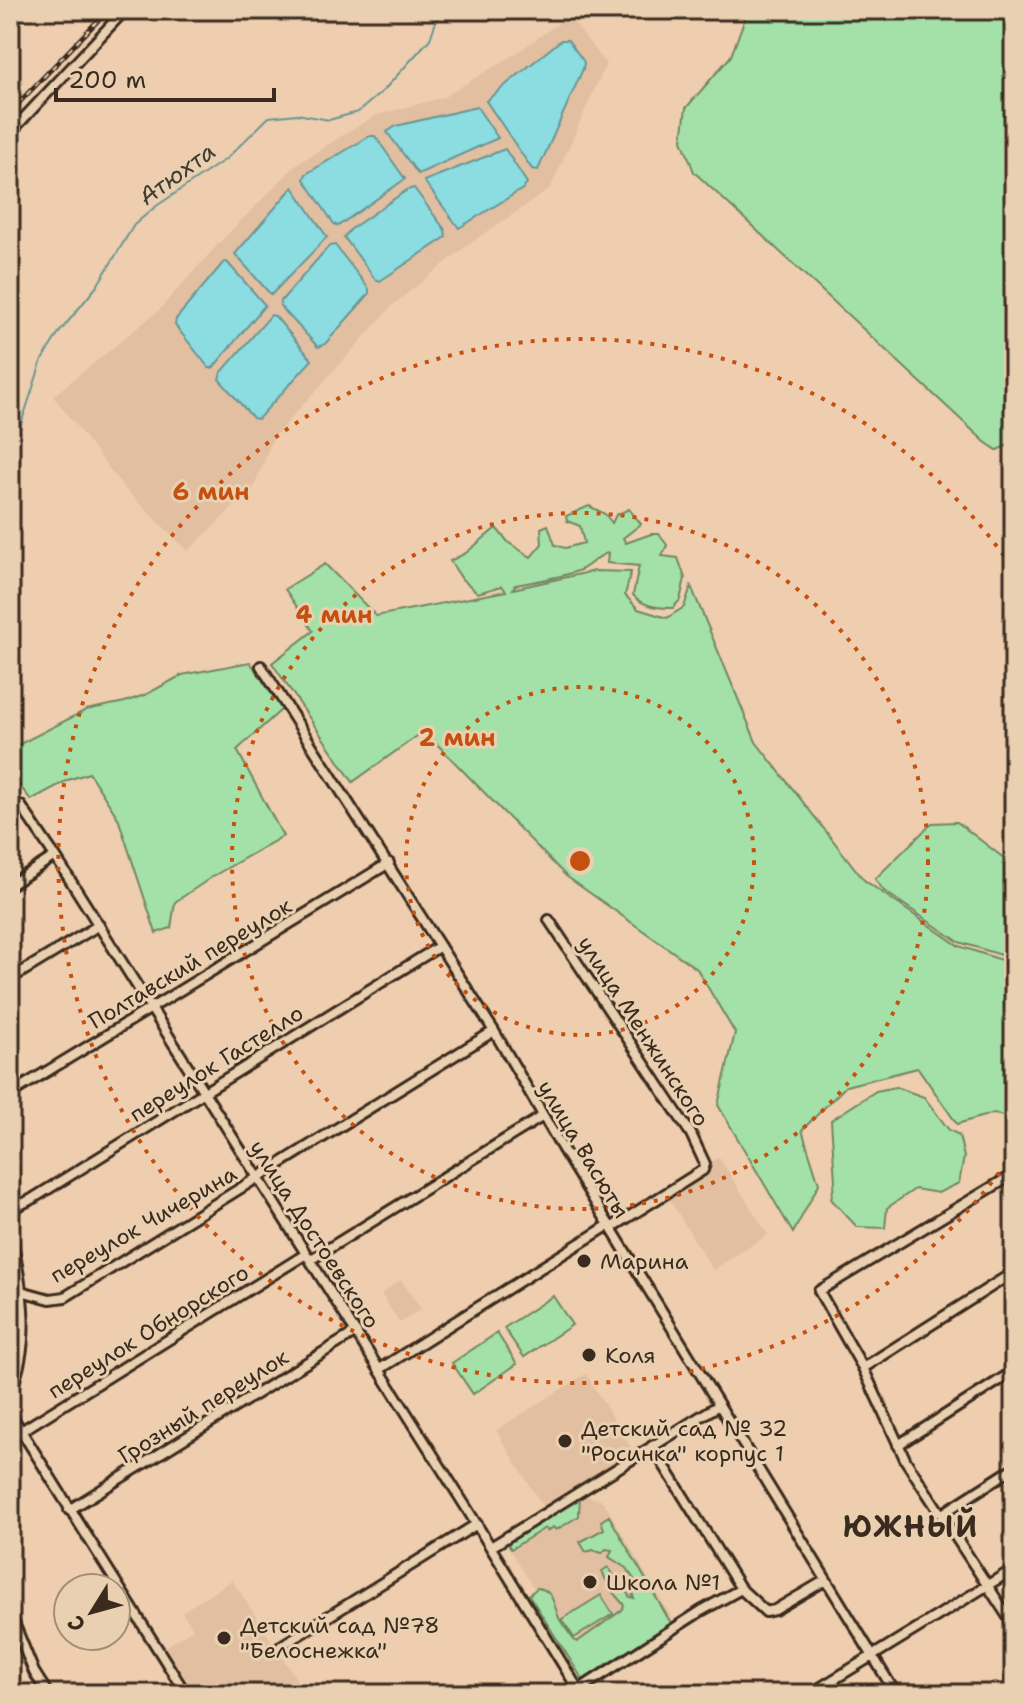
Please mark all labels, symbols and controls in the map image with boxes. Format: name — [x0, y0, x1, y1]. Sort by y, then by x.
scale bar — [56, 52, 274, 102]
text: 200 m — [68, 64, 146, 96]
water label: Атюхта — [132, 135, 222, 213]
text: 6 мин — [173, 476, 250, 508]
text: 4 мин — [296, 599, 373, 631]
text: 2 мин — [419, 722, 496, 754]
centre of rings — [566, 847, 594, 875]
street label: Полтавский переулок — [83, 891, 297, 1036]
street label: улица Менжинского — [571, 931, 716, 1132]
street label: переулок Гастелло — [124, 998, 309, 1129]
street label: улица Васюты — [531, 1075, 636, 1224]
street label: улица Достоевского — [243, 1135, 386, 1334]
street label: переулок Чичерина — [45, 1159, 242, 1290]
place label: Марина — [600, 1247, 689, 1276]
marker: Марина — [575, 1252, 593, 1270]
street label: переулок Обнорского — [42, 1258, 254, 1405]
place label: Коля — [605, 1341, 656, 1370]
street label: Грозный переулок — [113, 1342, 294, 1471]
marker: Коля — [580, 1346, 598, 1364]
place label: Детский сад № 32 "Росинка" корпус 1 — [581, 1414, 788, 1468]
marker: Детский сад № 32 "Росинка" корпус 1 — [556, 1432, 574, 1450]
district label: ЮЖНЫЙ — [843, 1506, 979, 1547]
place label: Школа №1 — [606, 1568, 721, 1597]
north arrow — [52, 1572, 132, 1652]
marker: Школа №1 — [581, 1573, 599, 1591]
text: С — [61, 1610, 92, 1638]
place label: Детский сад №78 "Белоснежка" — [240, 1611, 440, 1665]
marker: Детский сад №78 "Белоснежка" — [215, 1629, 233, 1647]

